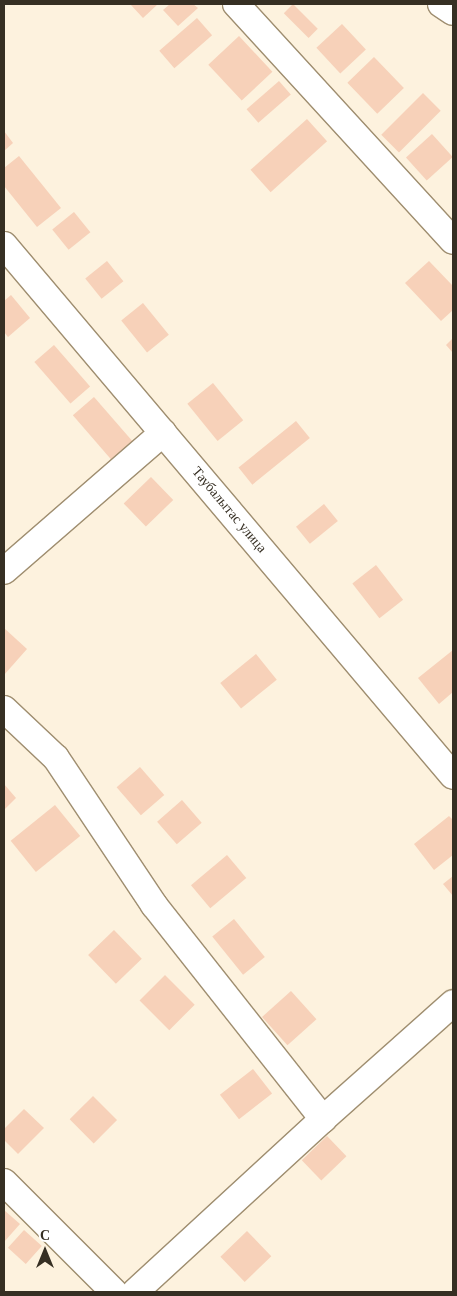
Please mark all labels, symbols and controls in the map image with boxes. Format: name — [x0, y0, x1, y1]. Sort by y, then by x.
street label: Таубалытас улица — [188, 464, 270, 556]
north arrow — [20, 1226, 70, 1276]
text: С — [40, 1228, 50, 1243]

